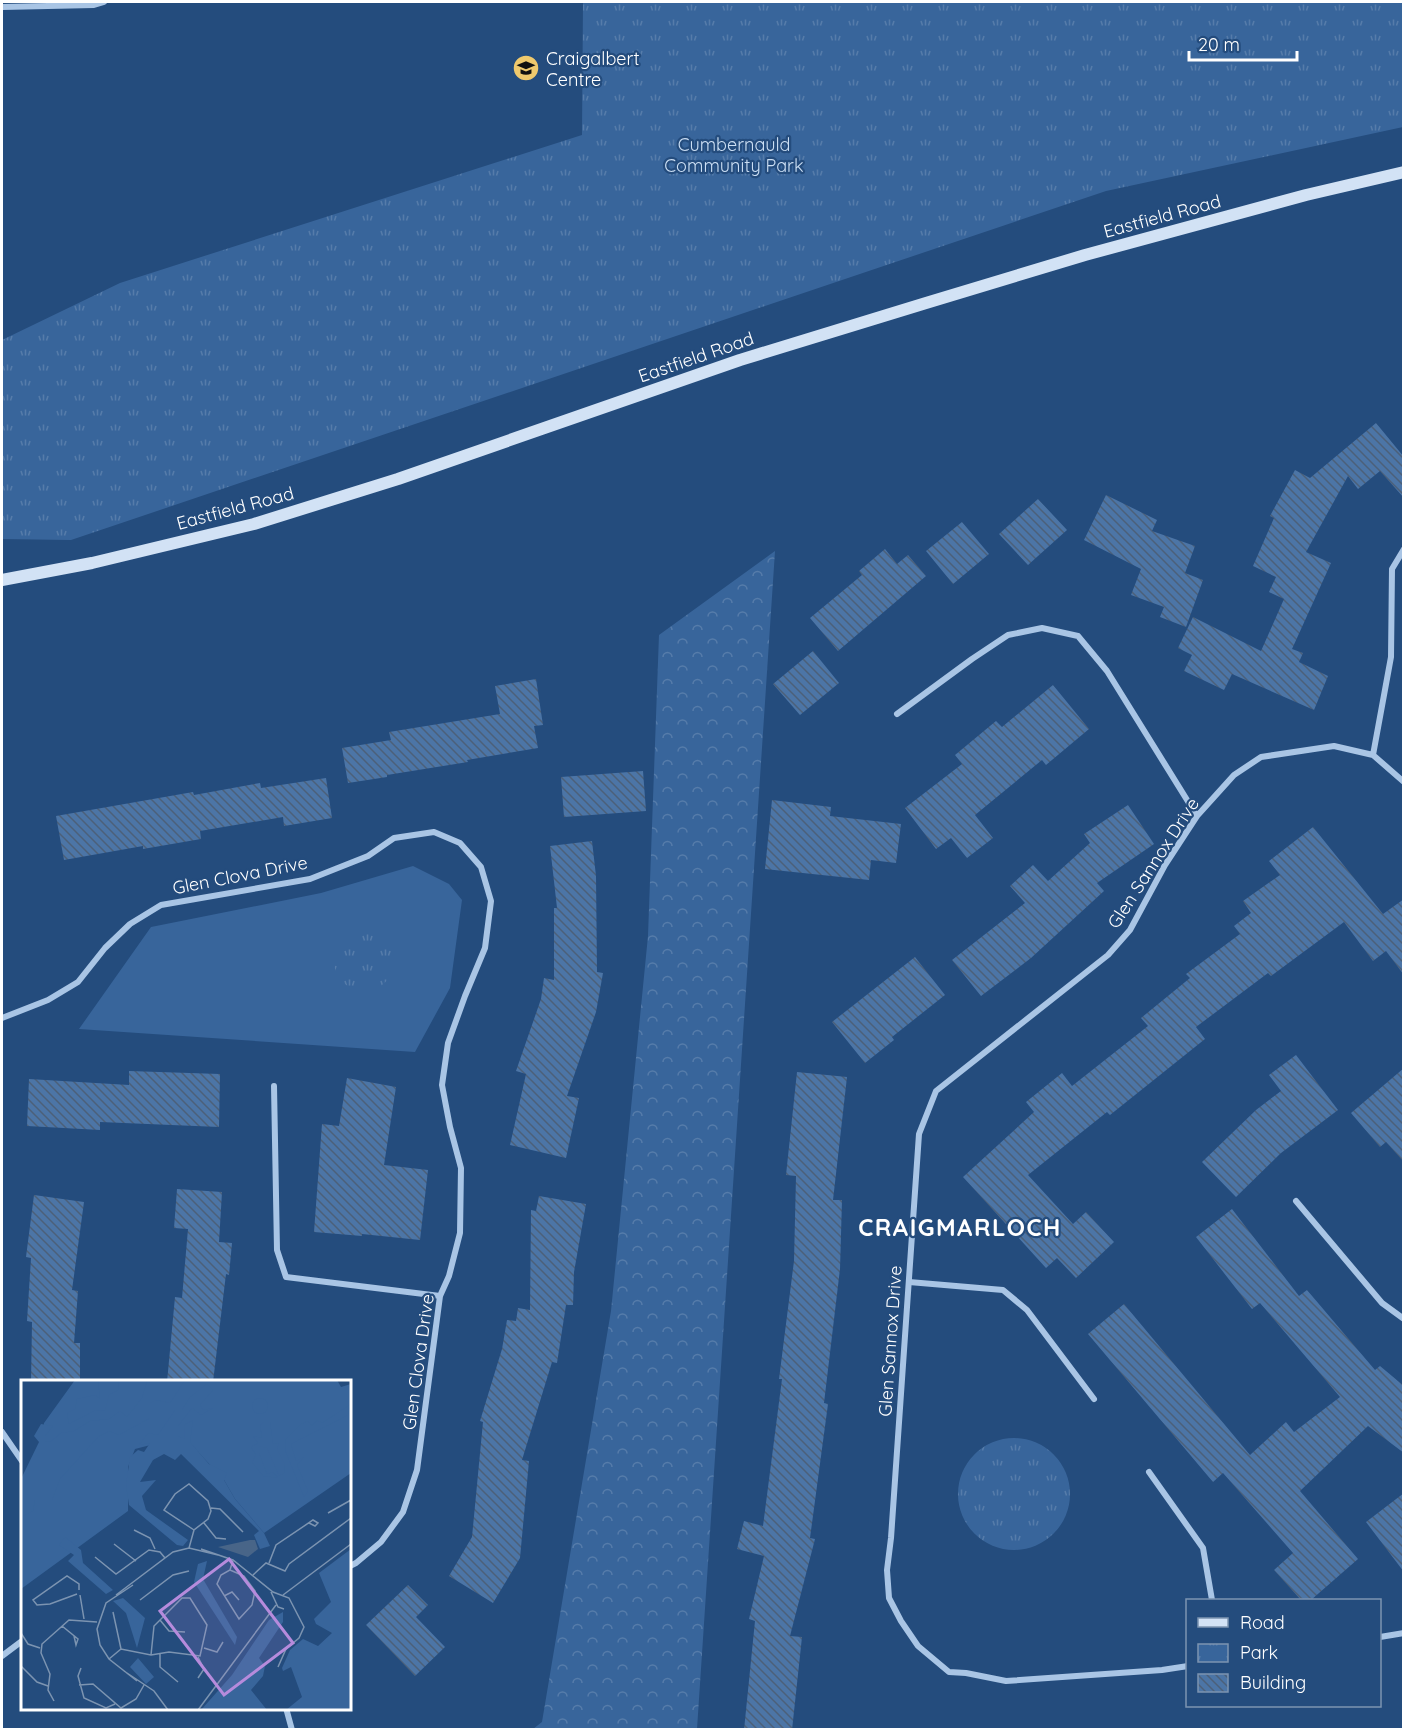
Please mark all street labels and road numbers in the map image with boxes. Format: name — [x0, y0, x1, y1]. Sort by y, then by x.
street label: Eastfield Road — [1101, 189, 1223, 243]
street label: Eastfield Road — [635, 326, 757, 388]
street label: Eastfield Road — [174, 481, 296, 535]
street label: Glen Sannox Drive — [1102, 793, 1204, 933]
street label: Glen Clova Drive — [171, 851, 309, 899]
street label: Glen Sannox Drive — [873, 1265, 907, 1417]
street label: Glen Clova Drive — [397, 1293, 439, 1431]

